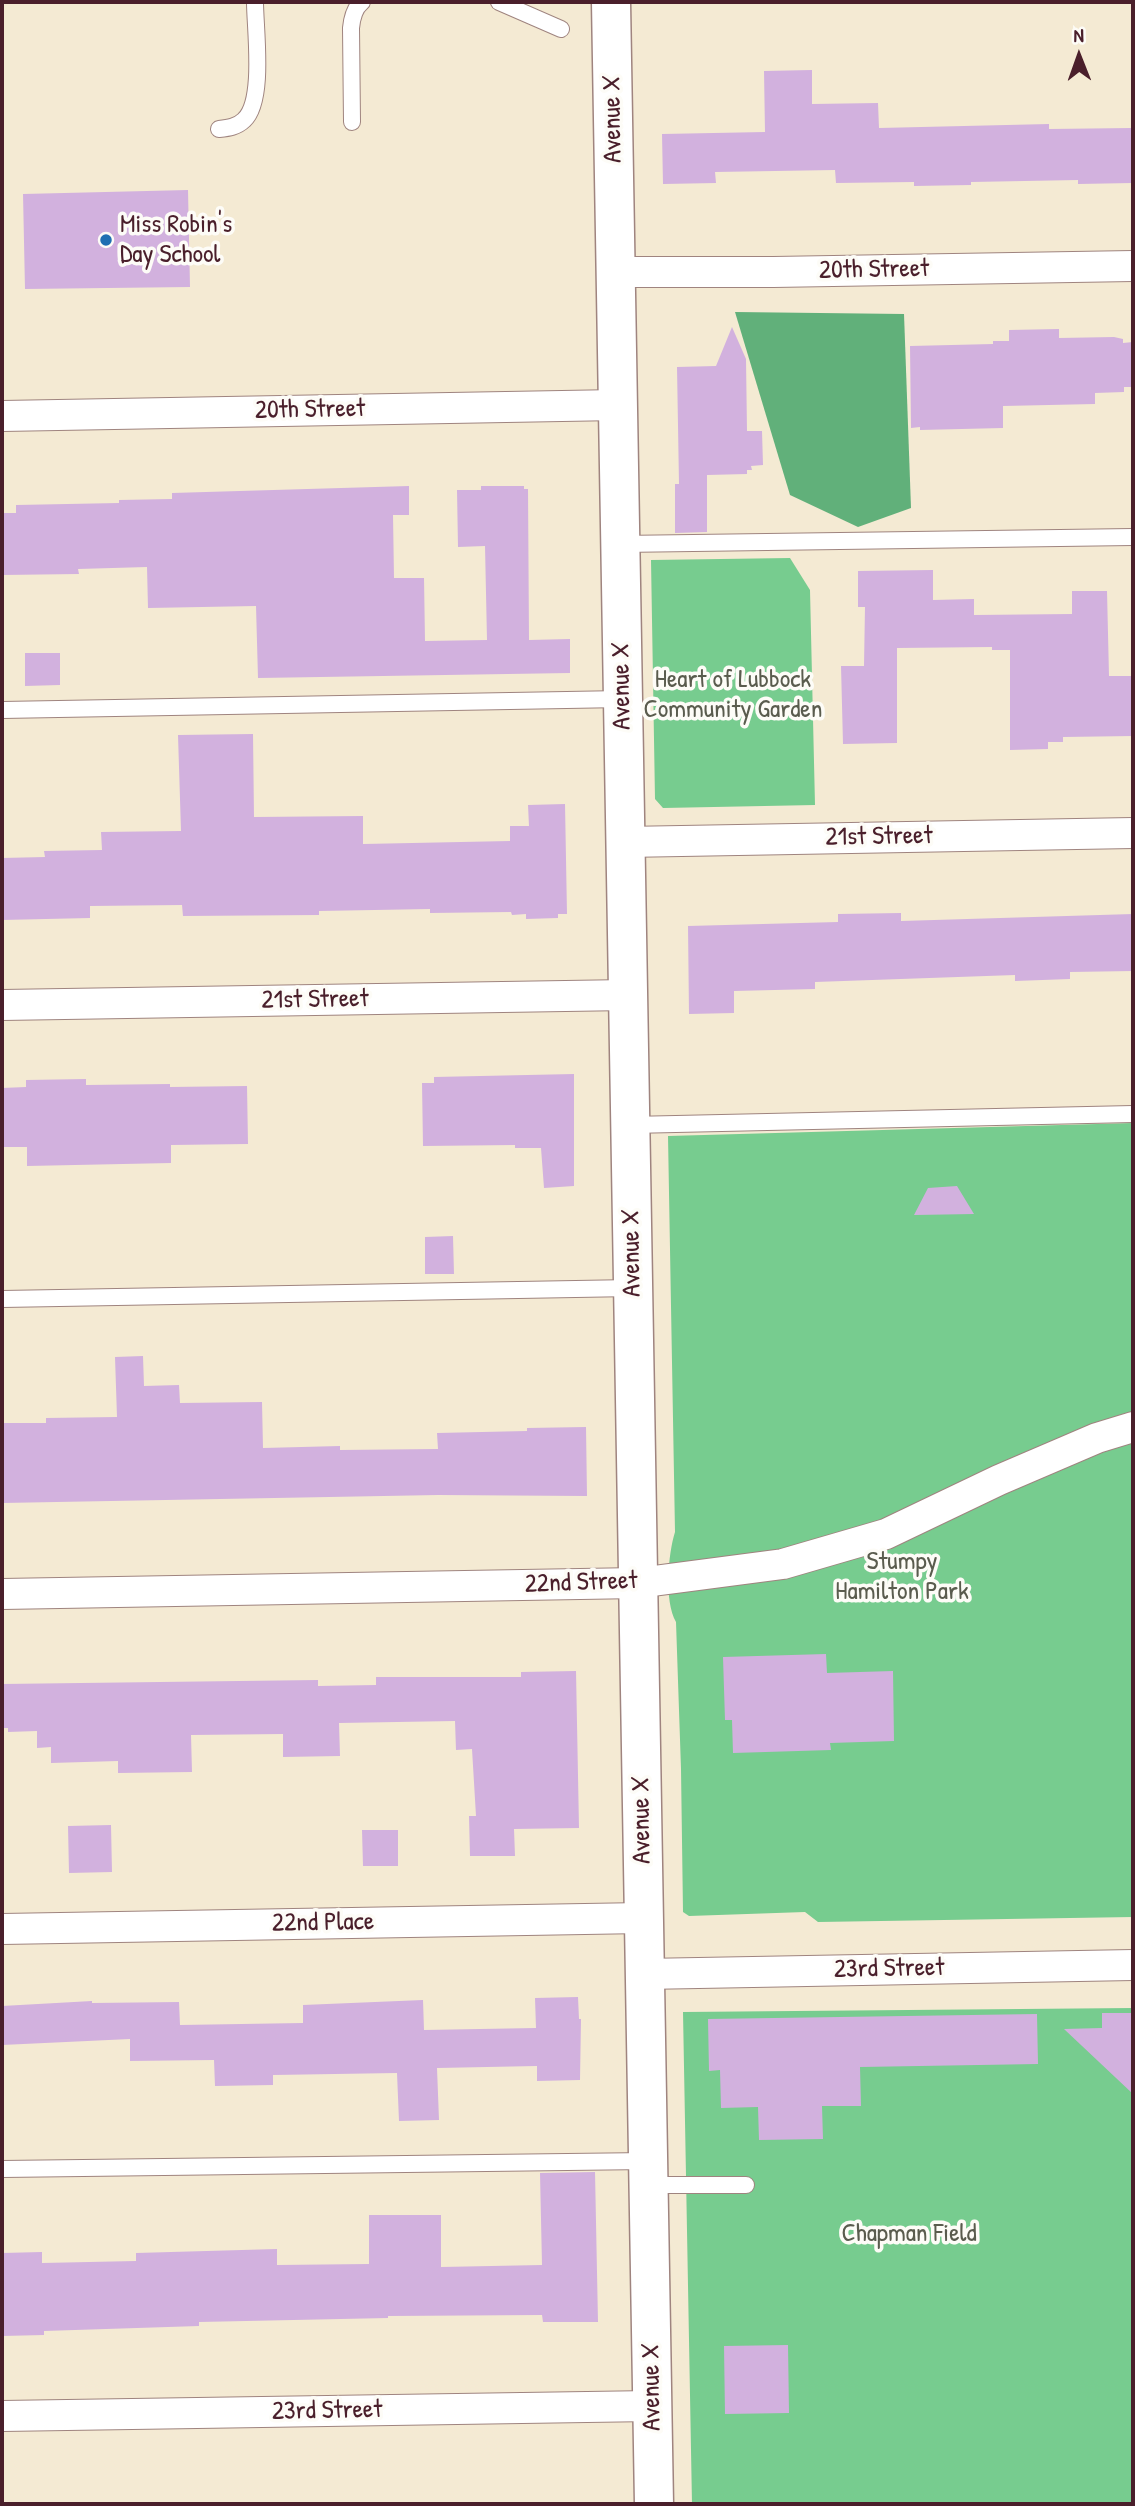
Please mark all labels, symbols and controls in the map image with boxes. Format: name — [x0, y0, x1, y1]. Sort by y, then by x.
north arrow — [1044, 21, 1114, 91]
text: N — [1073, 22, 1084, 48]
street label: Avenue X — [597, 75, 629, 163]
place label: Miss Robin's Day School — [120, 209, 232, 270]
marker: Miss Robin's Day School — [98, 232, 114, 248]
street label: 20th Street — [819, 253, 929, 287]
street label: 20th Street — [255, 393, 365, 427]
street label: Avenue X — [606, 642, 638, 730]
park label: Heart of Lubbock Community Garden — [644, 664, 822, 726]
street label: 21st Street — [825, 820, 933, 854]
street label: 21st Street — [261, 983, 369, 1017]
street label: Avenue X — [616, 1209, 648, 1297]
park label: Stumpy Hamilton Park — [835, 1546, 969, 1608]
street label: 22nd Street — [524, 1565, 638, 1601]
street label: Avenue X — [626, 1776, 658, 1864]
street label: 22nd Place — [272, 1907, 374, 1939]
street label: 23rd Street — [833, 1952, 945, 1986]
park label: Chapman Field — [841, 2218, 977, 2250]
street label: Avenue X — [636, 2343, 668, 2431]
street label: 23rd Street — [271, 2394, 383, 2428]

